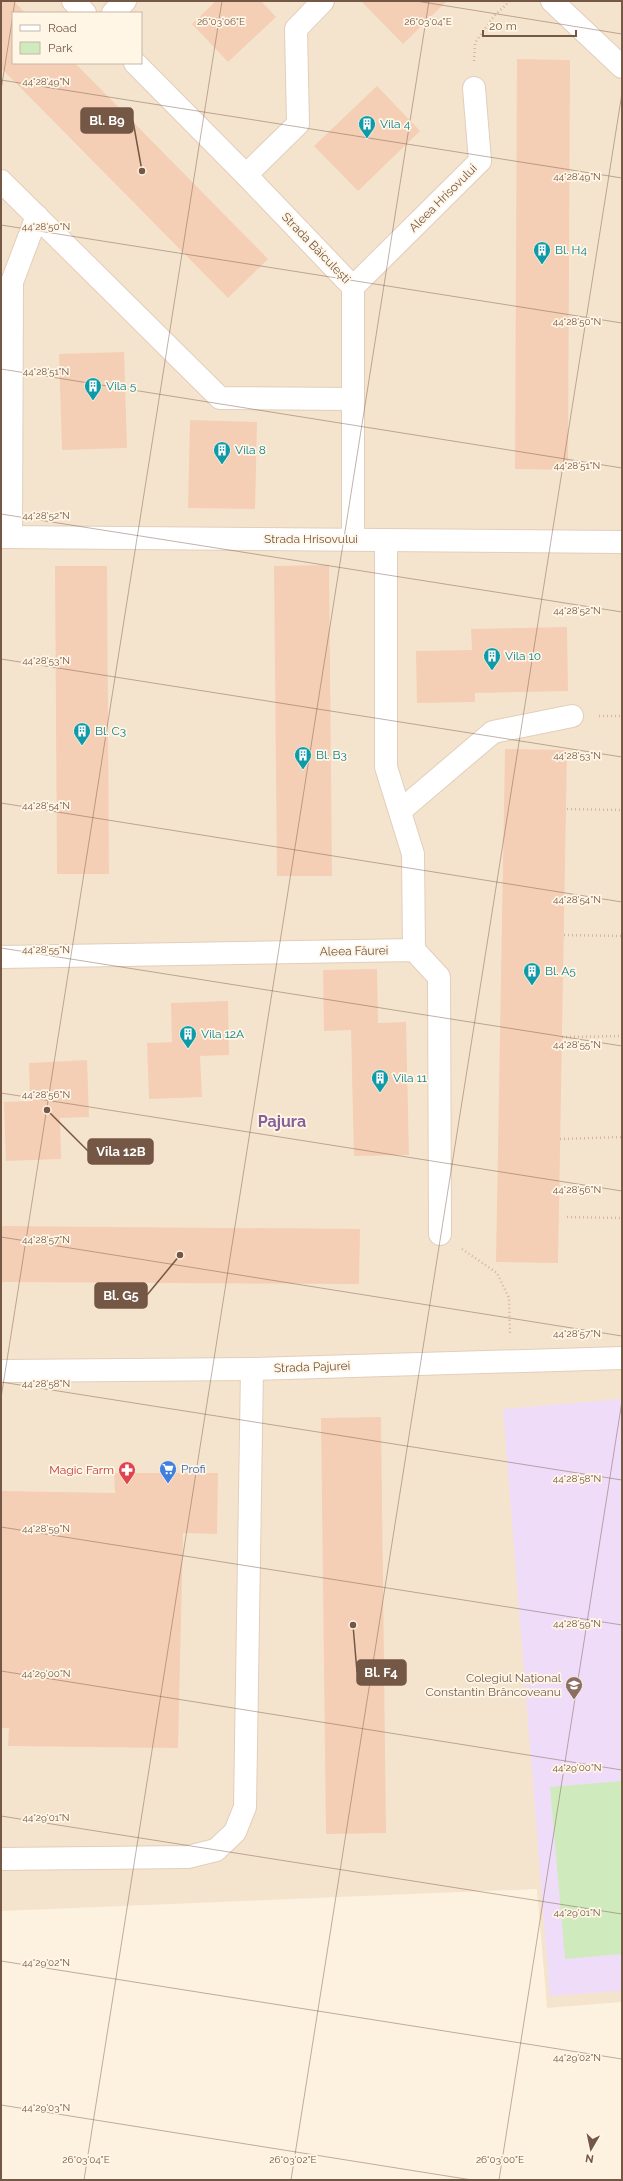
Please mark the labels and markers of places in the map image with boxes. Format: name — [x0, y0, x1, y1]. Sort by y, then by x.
callout: Bl. B9 — [81, 108, 133, 133]
building icon: Vila 4 — [357, 114, 377, 139]
place label: Vila 4 — [380, 117, 411, 131]
building icon: Bl. H4 — [532, 240, 552, 265]
place label: Bl. H4 — [555, 243, 587, 257]
building icon: Vila 5 — [83, 376, 103, 401]
place label: Vila 5 — [106, 379, 137, 393]
building icon: Vila 8 — [212, 440, 232, 465]
place label: Vila 8 — [235, 443, 266, 457]
building icon: Vila 10 — [482, 646, 502, 671]
place label: Vila 10 — [505, 649, 541, 663]
building icon: Bl. C3 — [72, 721, 92, 746]
place label: Bl. C3 — [95, 724, 126, 738]
building icon: Bl. B3 — [293, 745, 313, 770]
place label: Bl. B3 — [316, 748, 347, 762]
building icon: Bl. A5 — [522, 961, 542, 986]
place label: Bl. A5 — [545, 964, 576, 978]
building icon: Vila 12A — [178, 1024, 198, 1049]
place label: Vila 12A — [201, 1027, 244, 1041]
building icon: Vila 11 — [370, 1068, 390, 1093]
place label: Vila 11 — [393, 1071, 427, 1085]
callout: Vila 12B — [88, 1139, 153, 1164]
callout: Bl. G5 — [95, 1283, 147, 1308]
supermarket icon: Profi — [158, 1459, 178, 1484]
pharmacy icon: Magic Farm — [117, 1460, 137, 1485]
place label: Profi — [181, 1462, 206, 1476]
place label: Magic Farm — [49, 1463, 114, 1477]
callout: Bl. F4 — [357, 1660, 406, 1685]
place label: Colegiul Național Constantin Brâncoveanu — [426, 1671, 562, 1699]
school or university icon: Colegiul Național Constantin Brâncoveanu — [564, 1675, 584, 1700]

